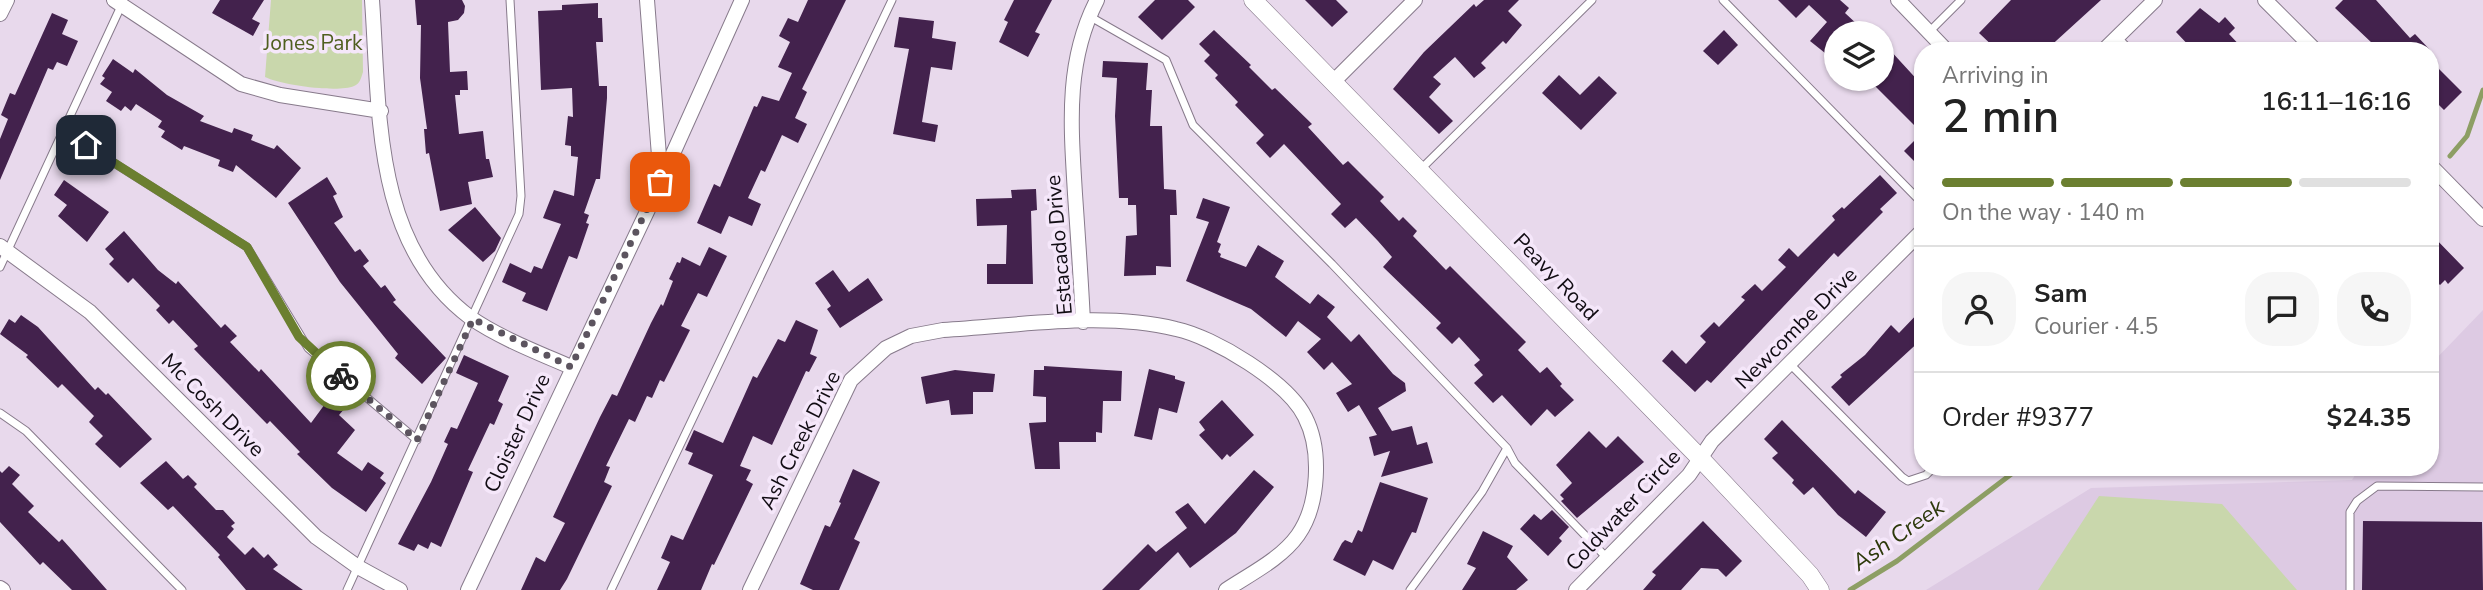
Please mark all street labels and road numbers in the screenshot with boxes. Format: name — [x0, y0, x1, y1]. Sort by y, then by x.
street label: Estacado Drive — [1039, 174, 1079, 316]
street label: Peavy Road — [1507, 227, 1605, 327]
street label: Newcombe Drive — [1729, 261, 1863, 395]
street label: Mc Cosh Drive — [155, 347, 271, 463]
street label: Ash Creek Drive — [753, 366, 847, 514]
street label: Cloister Drive — [477, 369, 557, 497]
street label: Coldwater Circle — [1559, 443, 1687, 577]

